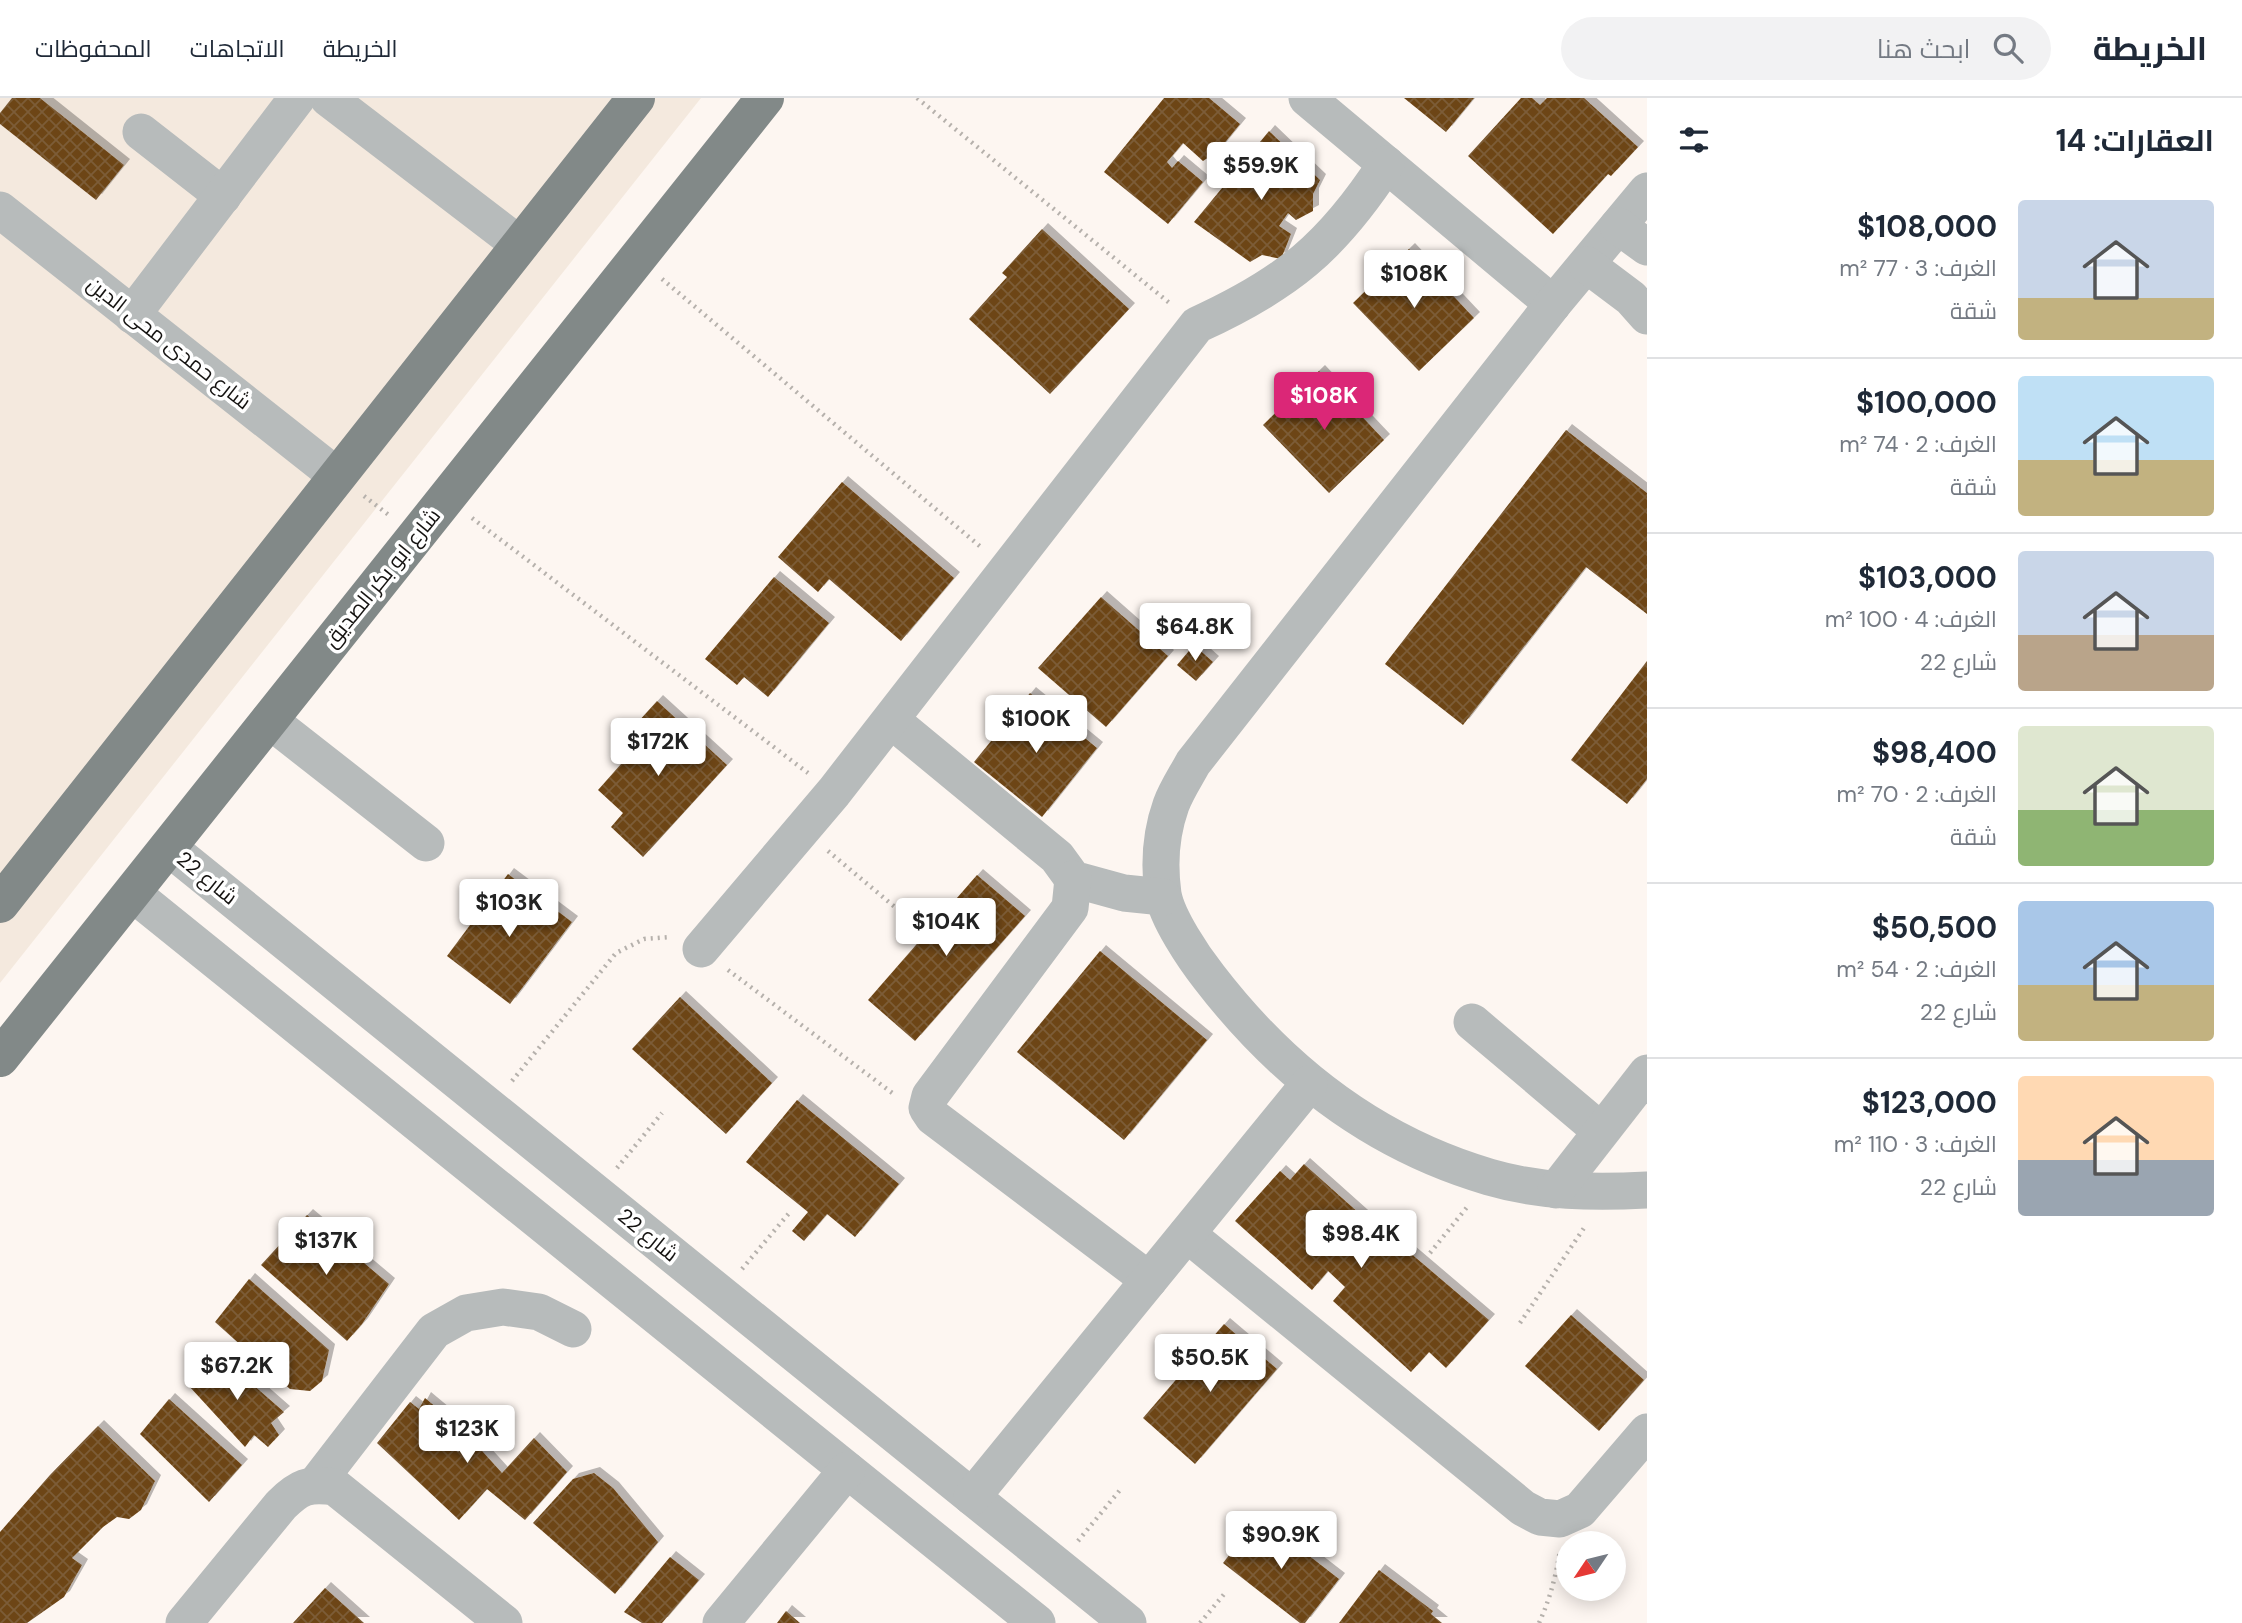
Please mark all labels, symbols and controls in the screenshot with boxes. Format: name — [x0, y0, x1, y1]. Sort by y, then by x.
search box — [1561, 17, 2051, 80]
text: الخريطة — [2093, 27, 2207, 70]
icon: search — [1989, 29, 2027, 67]
text: ابحث هنا — [1877, 32, 1971, 66]
text: المحفوظات — [35, 33, 152, 64]
text: الاتجاهات — [190, 33, 285, 64]
text: الخريطة — [323, 33, 398, 64]
icon: filters — [1675, 121, 1713, 159]
text: العقارات: 14 — [2056, 121, 2214, 160]
pin: $59.9K — [1204, 142, 1318, 202]
text: $59.9K — [1223, 150, 1299, 180]
text: $108,000 — [1857, 207, 1997, 246]
icon: home — [2074, 228, 2158, 312]
pin: $108K — [1365, 250, 1463, 310]
text: الغرف: 3 · 77 m² — [1839, 253, 1997, 283]
text: $108K — [1380, 258, 1448, 288]
street label: شارع حمدى محى الدين — [81, 270, 257, 416]
text: شقة — [1950, 296, 1997, 326]
pin: $108K — [1275, 372, 1373, 432]
text: $108K — [1290, 380, 1358, 410]
text: $100,000 — [1856, 383, 1997, 422]
icon: home — [2074, 404, 2158, 488]
text: الغرف: 2 · 74 m² — [1839, 429, 1997, 459]
text: شقة — [1950, 472, 1997, 502]
street label: شارع ابو بكر الصديق — [317, 503, 447, 653]
text: $103,000 — [1858, 558, 1997, 597]
icon: home — [2074, 579, 2158, 663]
pin: $64.8K — [1138, 603, 1252, 663]
text: الغرف: 4 · 100 m² — [1825, 604, 1997, 634]
text: $64.8K — [1156, 611, 1234, 641]
text: شارع 22 — [1920, 647, 1997, 677]
pin: $100K — [987, 696, 1085, 755]
text: $100K — [1001, 703, 1071, 733]
pin: $172K — [609, 718, 707, 778]
text: $172K — [627, 726, 689, 756]
text: $98,400 — [1872, 733, 1997, 772]
icon: home — [2074, 754, 2158, 838]
text: الغرف: 2 · 70 m² — [1836, 779, 1997, 809]
text: شقة — [1950, 822, 1997, 852]
street label: شارع 22 — [171, 845, 243, 911]
pin: $103K — [460, 880, 558, 939]
text: $103K — [475, 887, 543, 917]
pin: $104K — [897, 898, 995, 958]
text: $104K — [912, 906, 980, 936]
text: $50,500 — [1872, 908, 1997, 947]
icon: home — [2074, 929, 2158, 1013]
text: الغرف: 2 · 54 m² — [1836, 954, 1997, 984]
text: شارع 22 — [1920, 997, 1997, 1027]
text: $123,000 — [1862, 1083, 1997, 1122]
icon: home — [2074, 1104, 2158, 1188]
text: الغرف: 3 · 110 m² — [1834, 1129, 1997, 1159]
text: شارع 22 — [1920, 1172, 1997, 1202]
street label: شارع 22 — [612, 1202, 684, 1268]
pin: $98.4K — [1304, 1210, 1418, 1270]
pin: $137K — [277, 1218, 375, 1277]
text: $98.4K — [1322, 1218, 1400, 1248]
text: $137K — [294, 1225, 358, 1255]
pin: $50.5K — [1153, 1334, 1267, 1394]
pin: $67.2K — [180, 1342, 294, 1402]
text: $50.5K — [1171, 1342, 1249, 1372]
text: $67.2K — [200, 1350, 274, 1380]
pin: $123K — [418, 1406, 516, 1465]
text: $123K — [435, 1413, 499, 1443]
pin: $90.9K — [1224, 1512, 1338, 1571]
text: $90.9K — [1242, 1519, 1320, 1549]
north arrow — [1556, 1531, 1626, 1601]
map controls — [1556, 1531, 1626, 1601]

